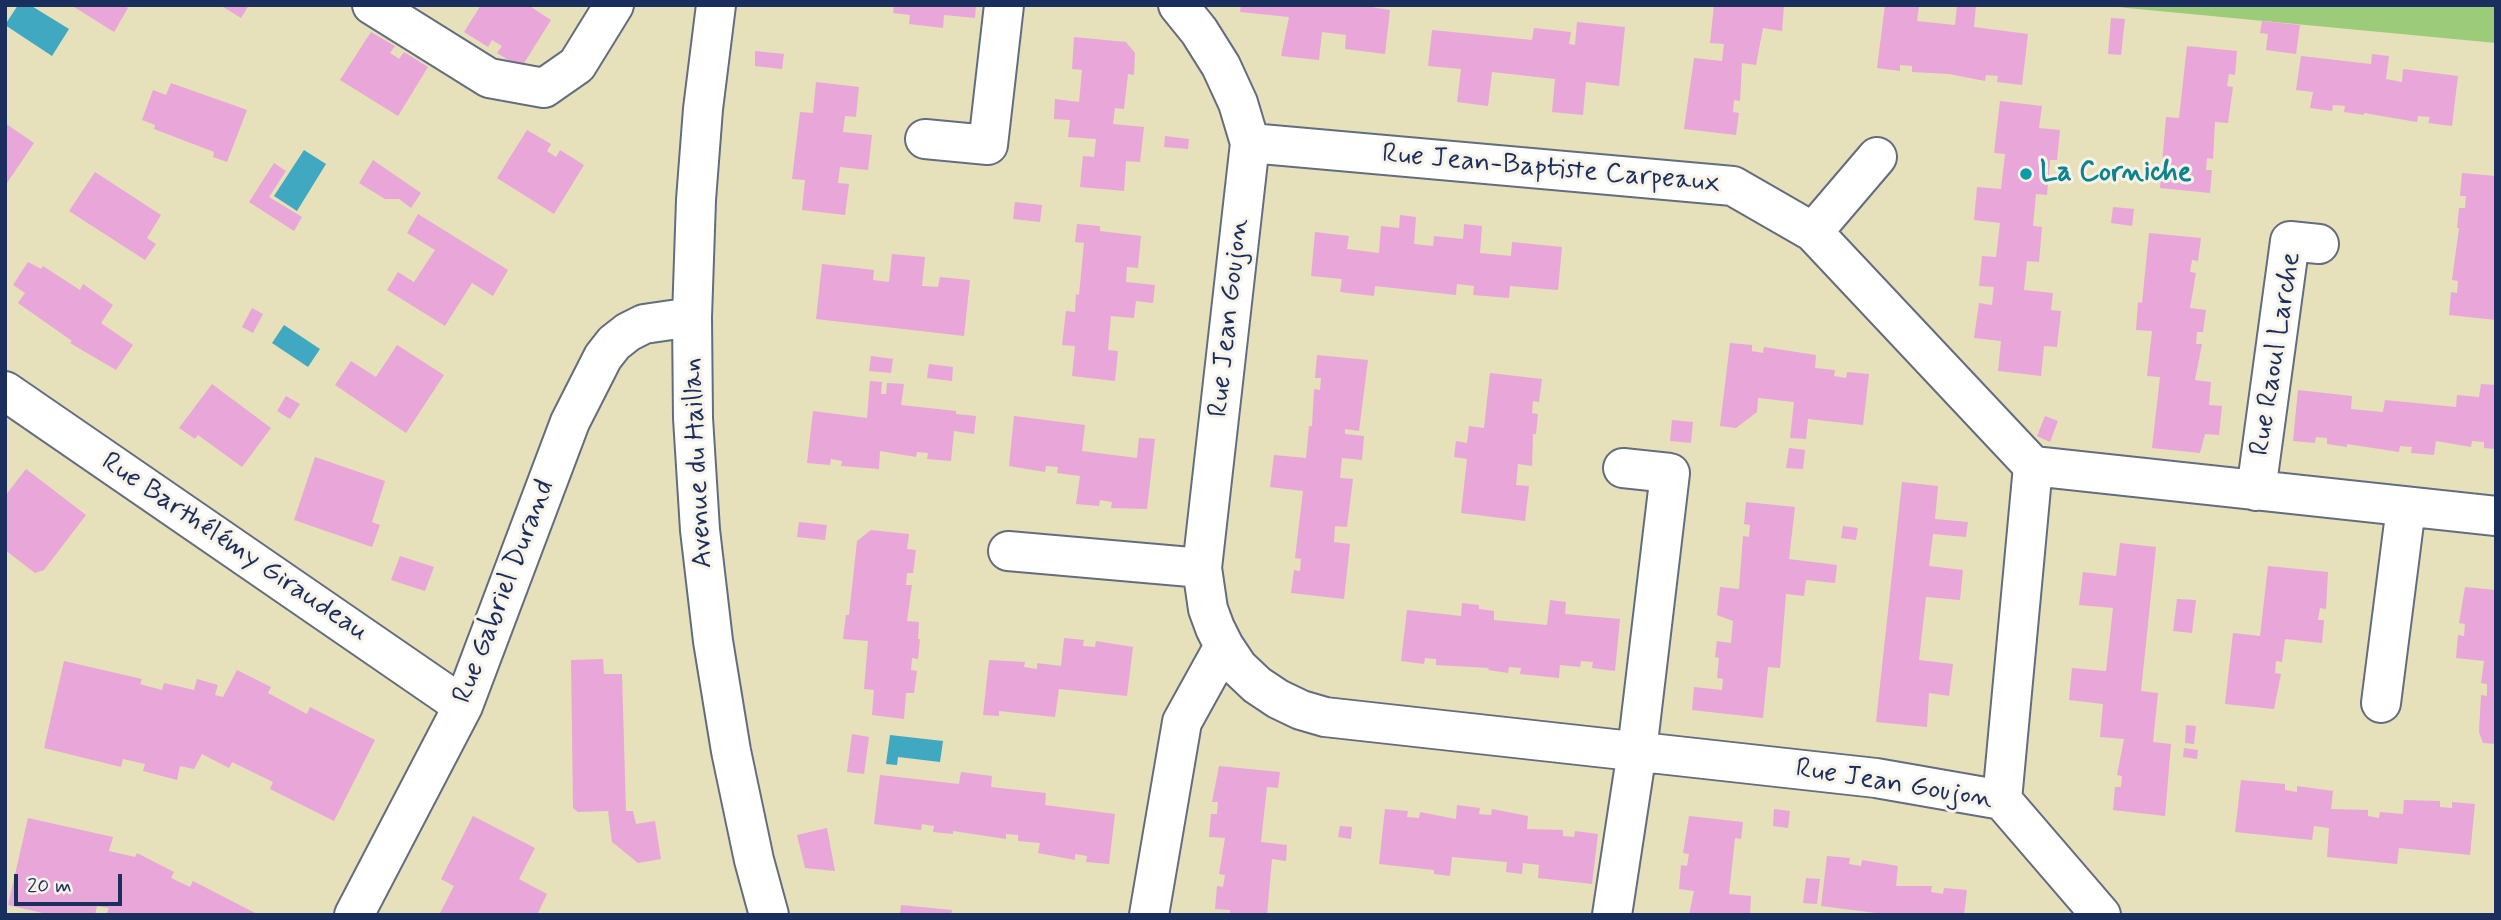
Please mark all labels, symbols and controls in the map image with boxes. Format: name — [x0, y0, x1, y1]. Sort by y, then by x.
street label: Rue Jean-Baptiste Carpeaux — [1381, 138, 1721, 202]
place label: La Corniche — [2040, 157, 2192, 191]
marker: La Corniche — [2018, 166, 2034, 182]
street label: Rue Jean Goujon — [1203, 217, 1257, 419]
street label: Rue Raoul Larche — [2244, 250, 2310, 458]
street label: Avenue du Haillan — [677, 357, 721, 569]
street label: Rue Barthélémy Giraudeau — [94, 446, 374, 650]
street label: Rue Gabriel Durand — [447, 476, 563, 708]
street label: Rue Jean Goujon — [1793, 753, 1995, 817]
scale bar — [18, 860, 126, 904]
text: 20 m — [27, 872, 72, 900]

